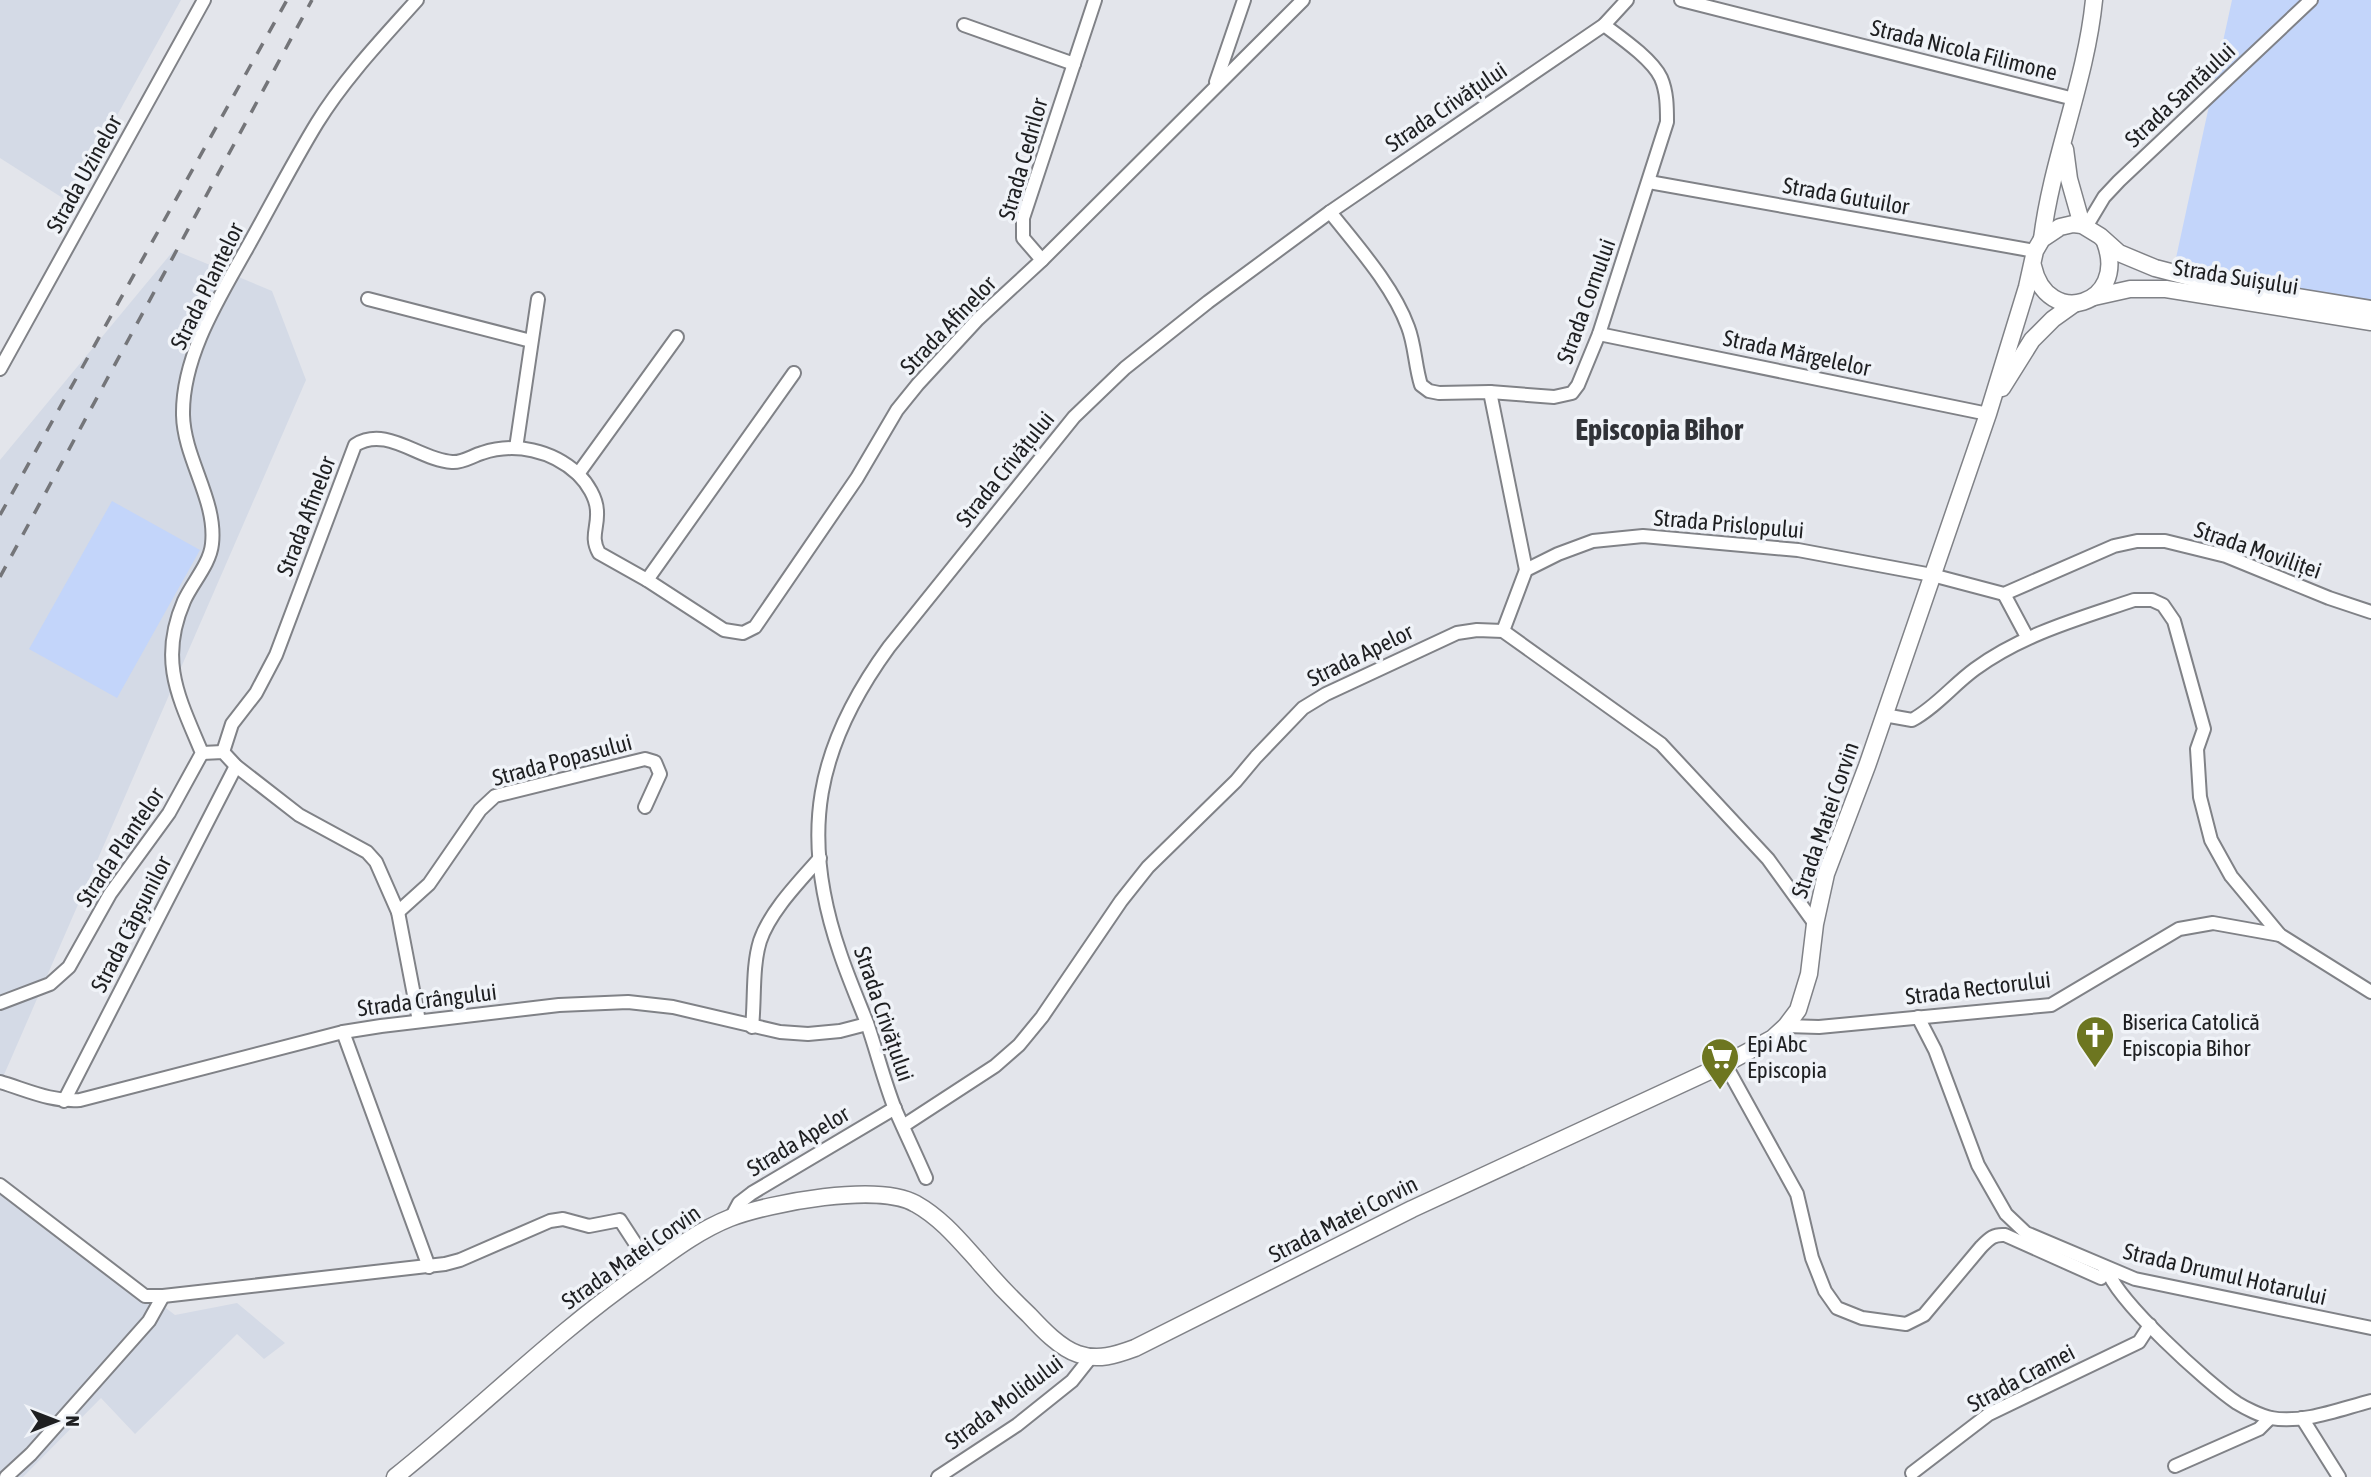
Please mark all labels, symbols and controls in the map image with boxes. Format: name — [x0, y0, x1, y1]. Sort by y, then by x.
street label: Strada Nicola Filimone — [1868, 14, 2060, 86]
street label: Strada Santăului — [2120, 38, 2240, 152]
street label: Strada Crivățului — [1380, 57, 1512, 157]
street label: Strada Cedrilor — [993, 94, 1053, 223]
street label: Strada Uzinelor — [41, 110, 128, 237]
street label: Strada Gutuilor — [1781, 172, 1912, 220]
street label: Strada Plantelor — [165, 217, 249, 354]
street label: Strada Cornului — [1551, 235, 1621, 367]
street label: Strada Suișului — [2172, 254, 2300, 300]
street label: Strada Afinelor — [895, 270, 1002, 379]
street label: Strada Mărgelelor — [1721, 325, 1874, 382]
street label: Strada Crivățului — [951, 406, 1059, 532]
district label: Episcopia Bihor — [1575, 412, 1744, 446]
street label: Strada Afinelor — [271, 451, 341, 579]
street label: Strada Prislopului — [1653, 504, 1805, 544]
street label: Strada Moviliței — [2191, 516, 2325, 584]
street label: Strada Apelor — [1303, 618, 1418, 692]
street label: Strada Popasului — [489, 729, 635, 791]
street label: Strada Matei Corvin — [1786, 739, 1864, 901]
street label: Strada Plantelor — [71, 782, 170, 911]
street label: Strada Căpșunilor — [86, 851, 177, 996]
street label: Strada Crivățului — [849, 943, 919, 1085]
street label: Strada Rectorului — [1904, 966, 2052, 1010]
street label: Strada Crângului — [356, 979, 498, 1021]
place label: Biserica Catolică Episcopia Bihor — [2122, 1009, 2260, 1061]
church icon: Biserica Catolică Episcopia Bihor — [2074, 1014, 2116, 1069]
place label: Epi Abc Episcopia — [1747, 1031, 1827, 1083]
supermarket icon: Epi Abc Episcopia — [1699, 1036, 1741, 1091]
street label: Strada Apelor — [742, 1100, 855, 1182]
street label: Strada Matei Corvin — [1264, 1170, 1422, 1268]
street label: Strada Matei Corvin — [557, 1200, 705, 1314]
street label: Strada Drumul Hotarului — [2121, 1238, 2329, 1310]
street label: Strada Cramei — [1963, 1339, 2079, 1417]
street label: Strada Molidului — [940, 1349, 1068, 1455]
north arrow — [21, 1386, 91, 1456]
text: N — [62, 1415, 84, 1427]

